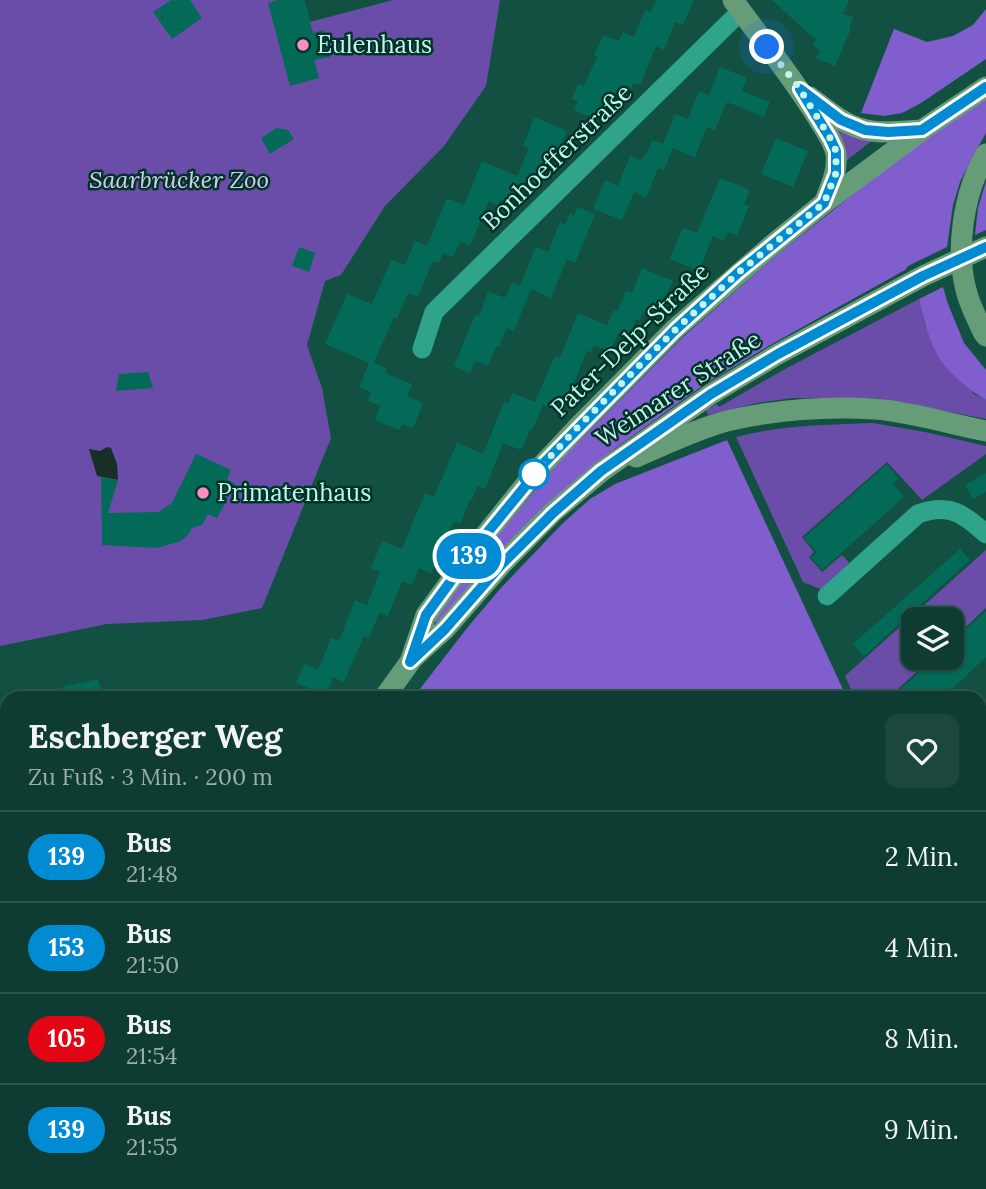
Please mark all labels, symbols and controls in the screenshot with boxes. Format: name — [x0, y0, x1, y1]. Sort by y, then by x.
place label: Eulenhaus — [317, 29, 432, 60]
your location — [749, 29, 784, 64]
marker: Eulenhaus — [295, 37, 311, 53]
street label: Bonhoefferstraße — [475, 77, 638, 236]
park label: Saarbrücker Zoo — [89, 164, 269, 195]
street label: Pater-Delp-Straße — [544, 256, 715, 423]
street label: Weimarer Straße — [589, 324, 766, 454]
unlabelled marker — [519, 459, 549, 489]
place label: Primatenhaus — [217, 477, 371, 508]
marker: Primatenhaus — [195, 485, 211, 501]
line badge: 139 — [429, 533, 509, 579]
text: 139 — [450, 540, 488, 571]
map controls — [901, 607, 964, 670]
button: layers — [901, 607, 964, 670]
button: heart — [885, 714, 959, 788]
text: Eschberger Weg — [28, 715, 282, 757]
text: Zu Fuß · 3 Min. · 200 m — [28, 762, 273, 791]
text: Bus — [126, 826, 172, 859]
text: 2 Min. — [885, 840, 959, 873]
text: 139 — [48, 841, 85, 872]
text: 21:48 — [126, 859, 178, 888]
text: Bus — [126, 917, 172, 950]
text: 4 Min. — [885, 931, 959, 964]
text: 153 — [48, 932, 85, 963]
text: 21:50 — [126, 950, 179, 979]
text: Bus — [126, 1008, 172, 1041]
text: 8 Min. — [884, 1022, 959, 1055]
text: 105 — [48, 1023, 85, 1054]
text: 21:54 — [126, 1041, 177, 1070]
text: Bus — [126, 1099, 172, 1132]
text: 9 Min. — [884, 1113, 959, 1146]
text: 139 — [48, 1114, 85, 1145]
text: 21:55 — [126, 1132, 178, 1161]

